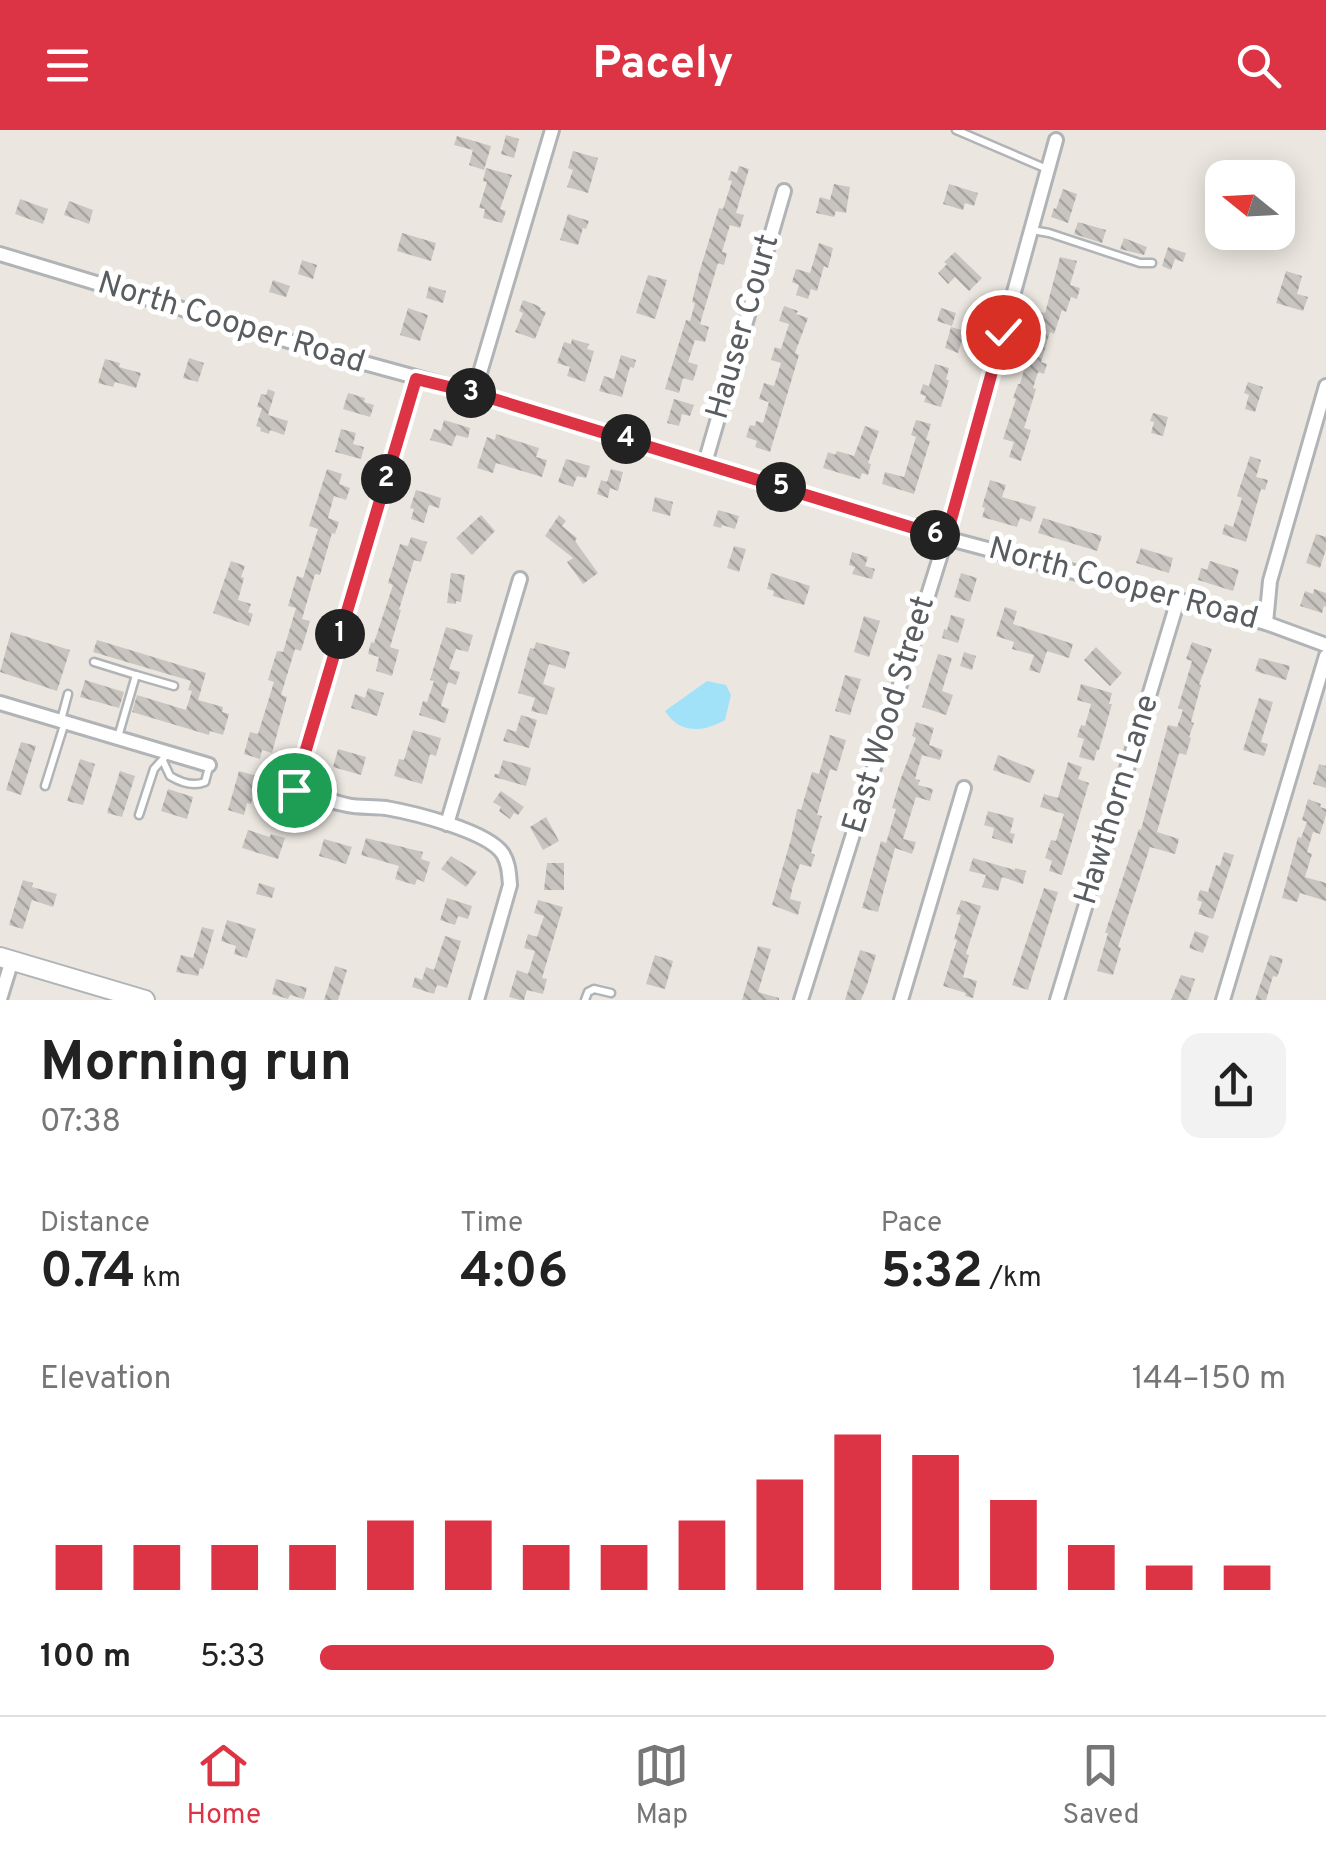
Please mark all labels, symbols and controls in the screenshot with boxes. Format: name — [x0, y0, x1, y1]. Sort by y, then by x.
text: Pacely — [593, 37, 734, 94]
icon: menu — [40, 38, 95, 93]
icon: search — [1231, 38, 1286, 93]
north arrow — [1205, 160, 1295, 250]
map controls — [1205, 160, 1295, 250]
street label: Hauser Court — [699, 230, 789, 424]
street label: North Cooper Road — [92, 264, 370, 384]
pin — [961, 290, 1046, 375]
icon: check — [976, 305, 1031, 360]
pin: 3 — [446, 368, 496, 418]
text: 3 — [463, 375, 479, 411]
pin: 4 — [601, 414, 651, 464]
text: 4 — [617, 421, 635, 457]
pin: 2 — [361, 454, 411, 504]
text: 2 — [377, 461, 395, 497]
pin: 5 — [756, 462, 806, 512]
text: 5 — [772, 469, 790, 505]
pin: 6 — [910, 510, 960, 560]
text: 6 — [926, 517, 944, 553]
street label: North Cooper Road — [984, 530, 1262, 640]
street label: East Wood Street — [835, 591, 945, 839]
pin: 1 — [315, 609, 365, 659]
text: 1 — [334, 616, 346, 652]
street label: Hawthorn Lane — [1067, 690, 1169, 910]
pin — [252, 748, 337, 833]
icon: arrive — [267, 763, 322, 818]
text: Morning run — [40, 1030, 352, 1100]
button: share — [1181, 1033, 1286, 1138]
text: 07:38 — [40, 1103, 121, 1143]
text: Distance — [40, 1206, 150, 1242]
text: Time — [460, 1206, 523, 1242]
text: Pace — [881, 1206, 942, 1242]
text: 0.74 — [40, 1242, 136, 1305]
text: 4:06 — [460, 1242, 568, 1305]
text: 5:32 — [881, 1242, 983, 1305]
text: km — [136, 1261, 181, 1297]
text: /km — [983, 1261, 1042, 1297]
text: Elevation — [40, 1360, 172, 1400]
text: 144–150 m — [1132, 1360, 1286, 1400]
text: 100 m — [40, 1638, 131, 1678]
text: 5:33 — [200, 1638, 266, 1678]
tab: Home — [187, 1738, 261, 1834]
tab: Map — [634, 1738, 689, 1834]
tab: Saved — [1062, 1738, 1139, 1834]

